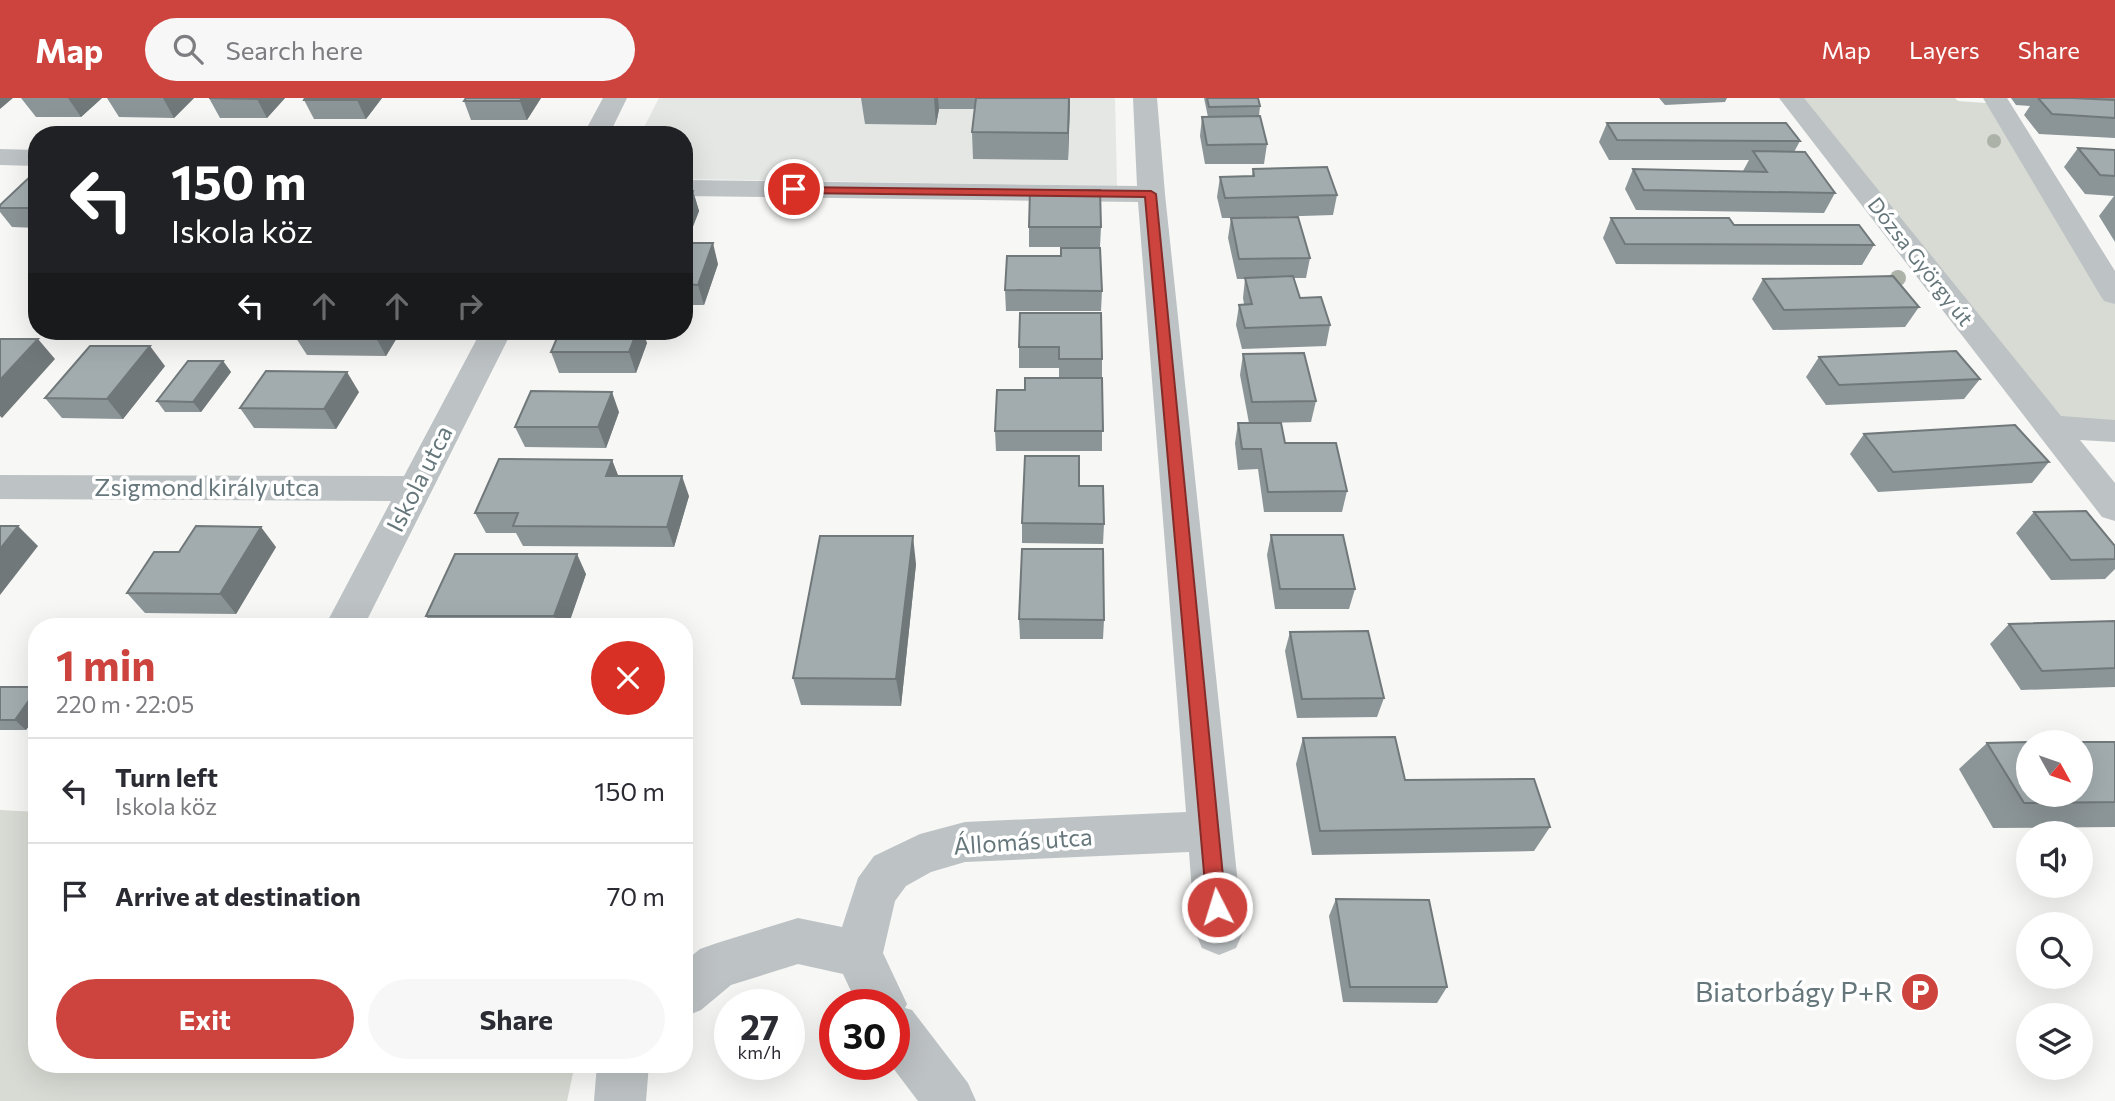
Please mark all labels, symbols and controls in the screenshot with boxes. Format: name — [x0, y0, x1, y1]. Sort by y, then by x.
search box — [145, 18, 635, 81]
text: Map — [35, 29, 103, 70]
icon: search — [169, 30, 207, 68]
text: Search here — [225, 34, 363, 65]
text: Map — [1822, 35, 1871, 64]
text: Layers — [1909, 35, 1980, 64]
text: Share — [2018, 35, 2080, 64]
text: 150 m — [171, 150, 306, 210]
icon: left — [56, 154, 147, 245]
pin — [764, 159, 824, 219]
icon: arrive — [775, 170, 813, 208]
street label: Dózsa György út — [1863, 192, 1979, 330]
text: Iskola köz — [171, 210, 313, 250]
icon: left — [232, 287, 270, 325]
icon: ahead — [305, 287, 343, 325]
icon: ahead — [378, 287, 416, 325]
icon: right — [451, 287, 489, 325]
street label: Iskola utca — [380, 420, 458, 536]
street label: Zsigmond király utca — [94, 472, 320, 501]
text: 1 min — [56, 638, 156, 690]
button: close — [591, 641, 665, 715]
text: 220 m · 22:05 — [56, 690, 194, 718]
north arrow — [2016, 730, 2093, 807]
map controls — [2016, 730, 2093, 1080]
text: Turn left — [115, 761, 218, 792]
icon: left — [56, 772, 94, 810]
text: 150 m — [594, 775, 665, 806]
text: Iskola köz — [115, 792, 217, 820]
street label: Állomás utca — [952, 821, 1093, 860]
button: sound — [2016, 821, 2093, 898]
position arrow — [1180, 870, 1254, 944]
icon: arrive — [56, 877, 94, 915]
text: Arrive at destination — [115, 880, 361, 911]
text: 70 m — [607, 880, 665, 911]
button: search — [2016, 912, 2093, 989]
parking icon: Biatorbágy P+R — [1899, 971, 1941, 1013]
place label: Biatorbágy P+R — [1695, 974, 1893, 1008]
button: Exit — [56, 979, 354, 1059]
button: Share — [368, 979, 665, 1059]
speed limit sign: 30 — [819, 989, 910, 1080]
button: layers — [2016, 1003, 2093, 1080]
text: 27 — [740, 1004, 779, 1047]
text: km/h — [738, 1041, 781, 1063]

